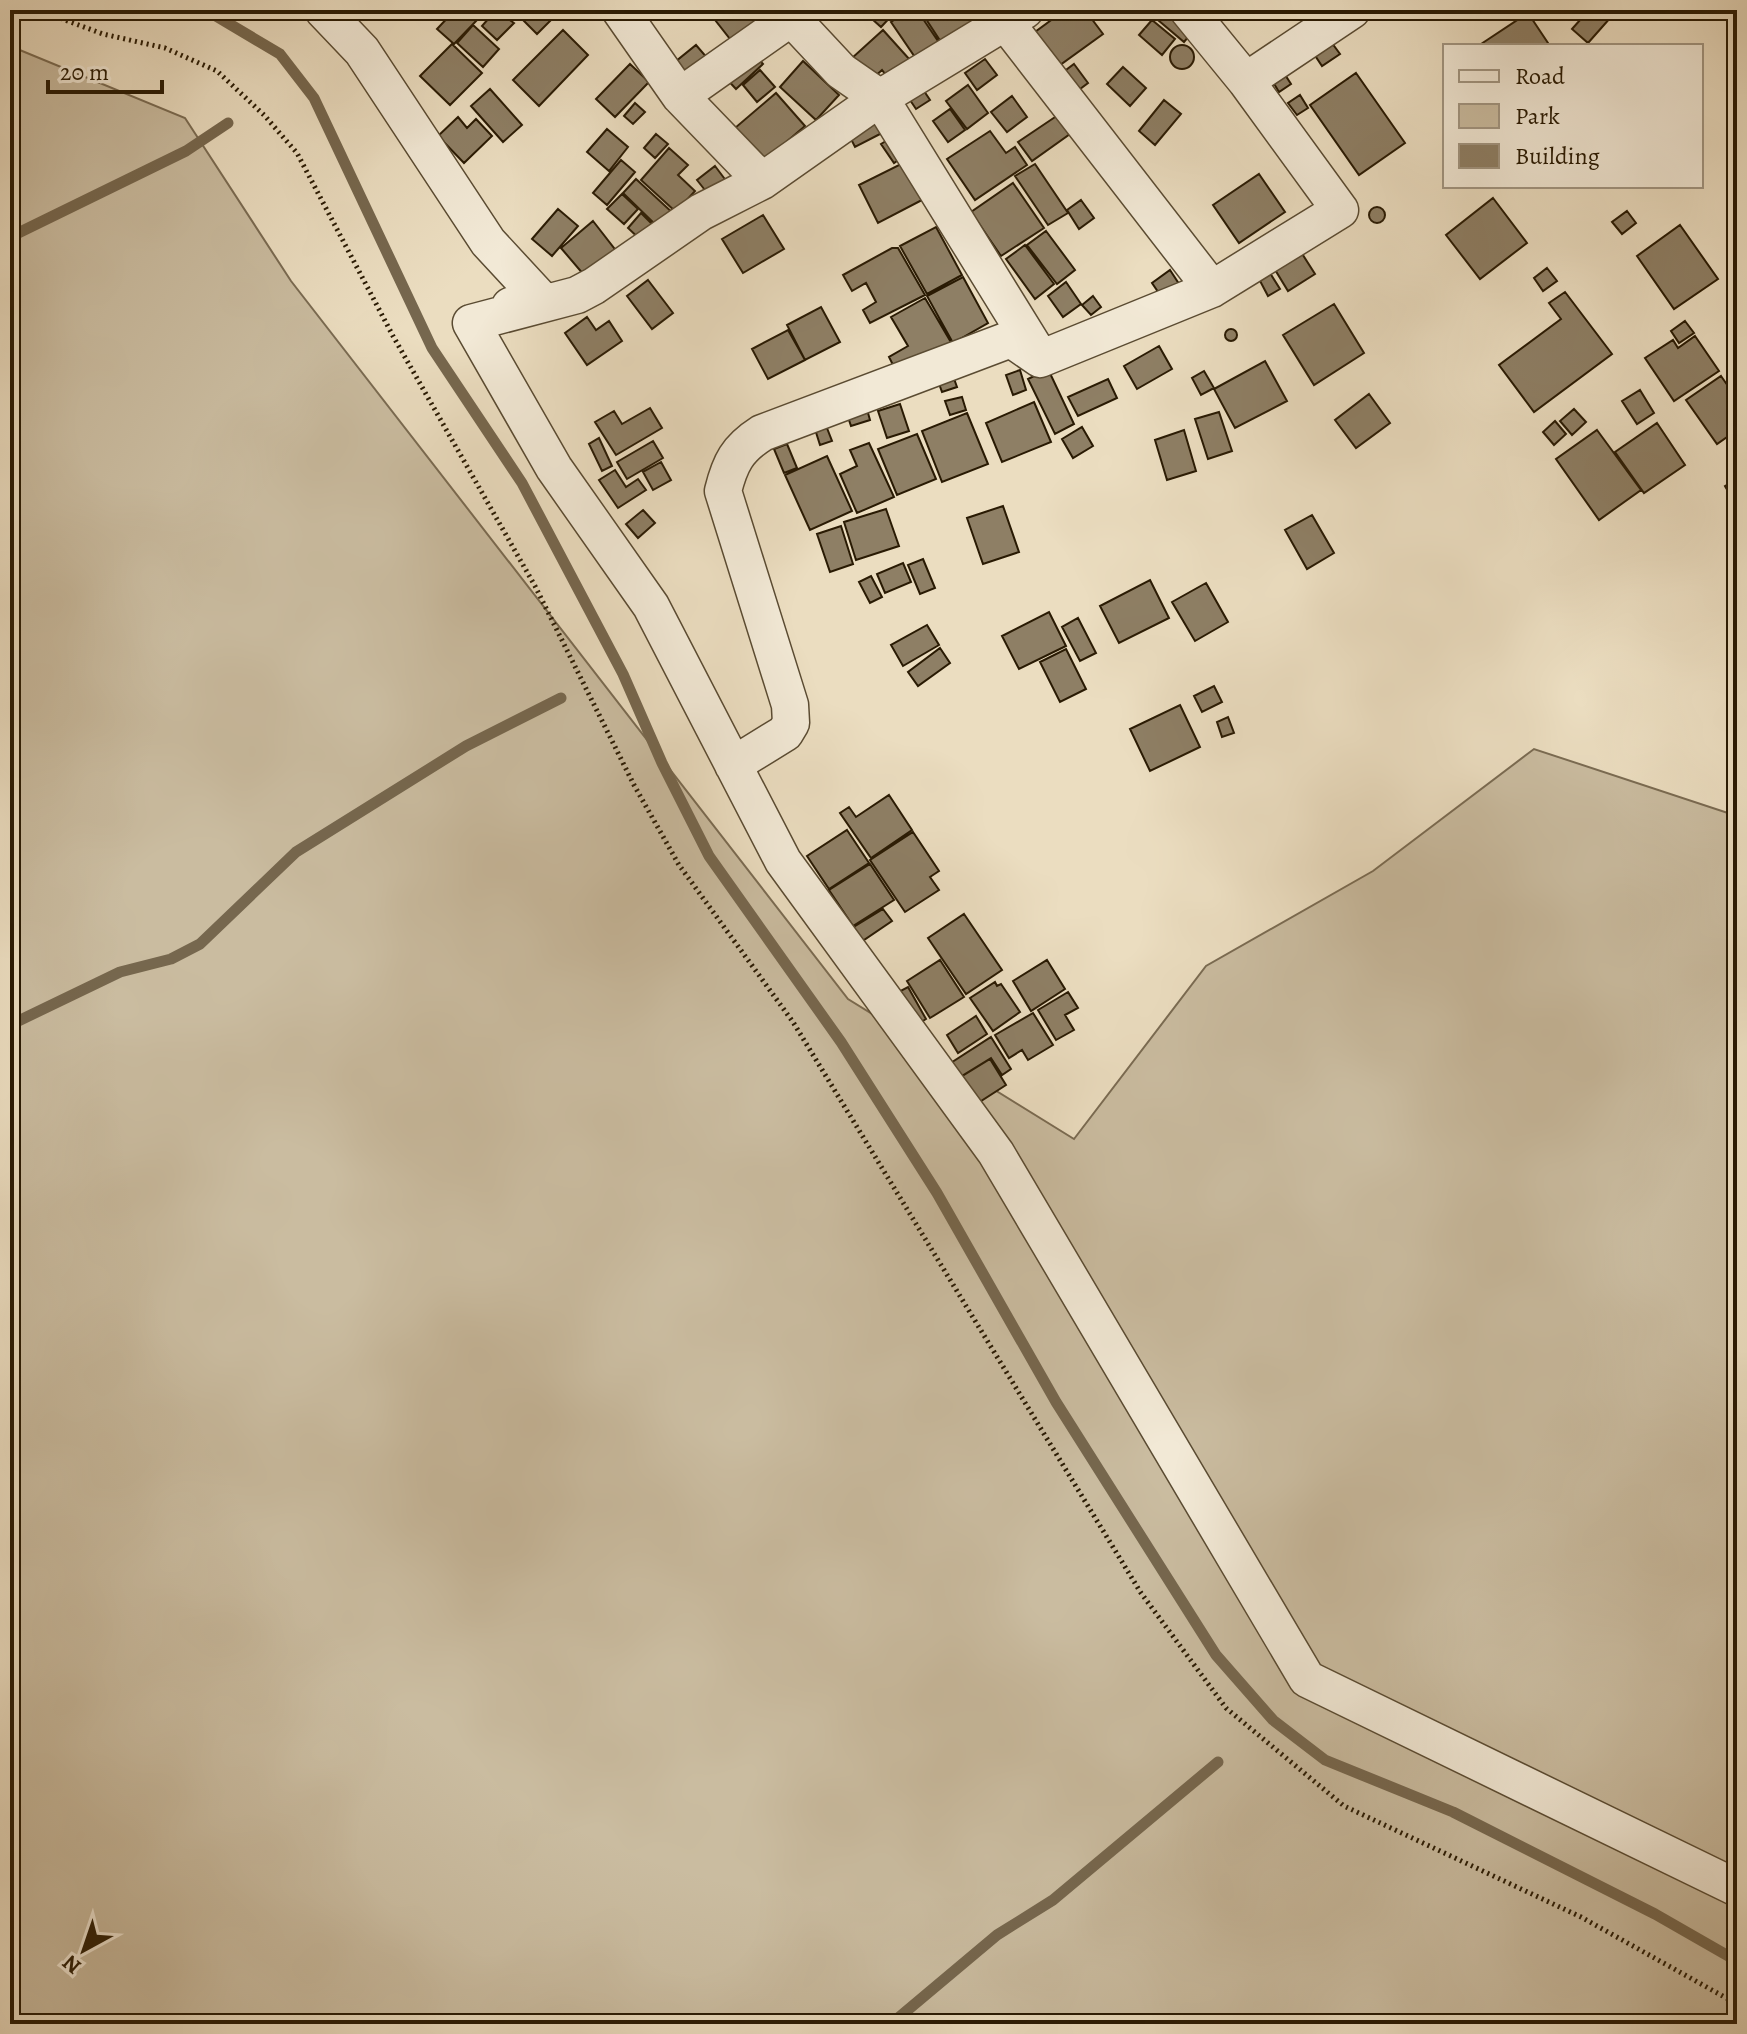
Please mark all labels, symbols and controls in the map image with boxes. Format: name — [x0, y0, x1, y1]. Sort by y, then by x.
scale bar — [48, 44, 162, 94]
legend — [1443, 44, 1703, 188]
text: 20 m — [60, 56, 109, 88]
text: Road — [1515, 60, 1565, 92]
text: Park — [1515, 100, 1560, 132]
text: Building — [1515, 140, 1600, 172]
north arrow — [44, 1910, 124, 1990]
text: N — [56, 1948, 88, 1981]

